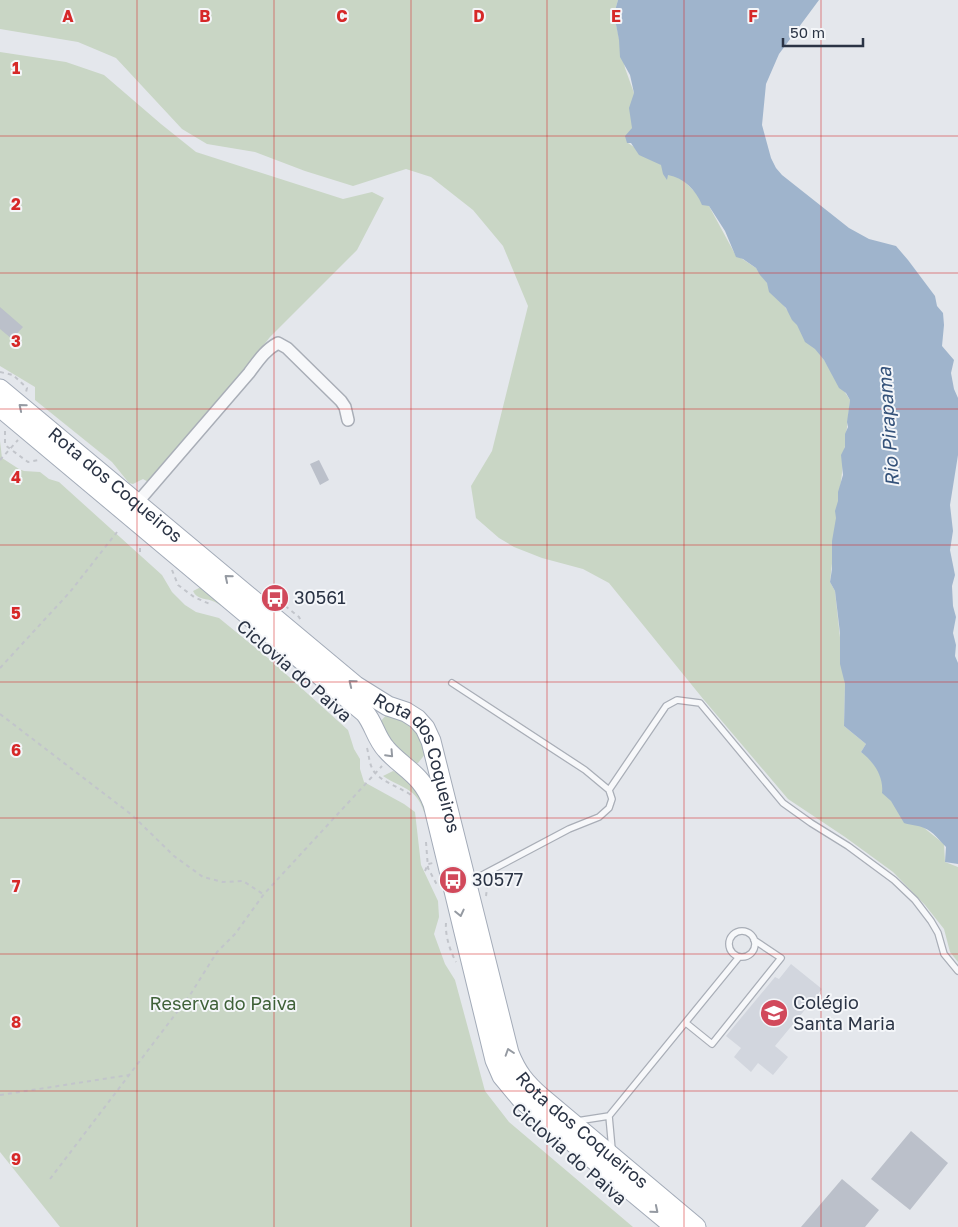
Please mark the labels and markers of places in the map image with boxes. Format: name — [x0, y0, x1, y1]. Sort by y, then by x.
bus stop icon: 30561 — [260, 583, 290, 613]
place label: 30561 — [294, 586, 346, 608]
bus stop icon: 30577 — [438, 865, 468, 895]
place label: 30577 — [472, 868, 523, 890]
place label: Colégio Santa Maria — [793, 991, 895, 1034]
school or university icon: Colégio Santa Maria — [759, 998, 789, 1028]

